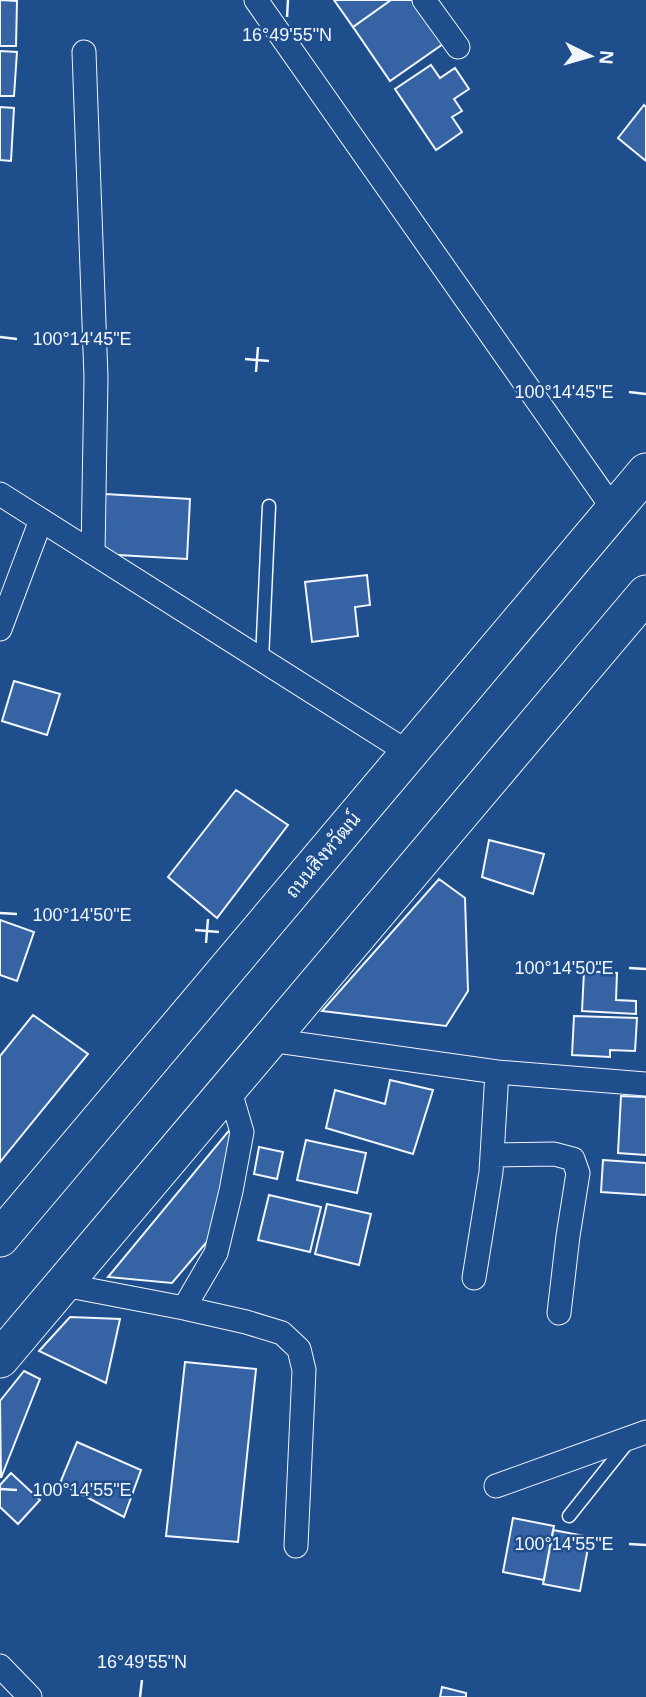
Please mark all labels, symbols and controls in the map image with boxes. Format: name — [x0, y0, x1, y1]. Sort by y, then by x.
north arrow — [555, 21, 625, 91]
text: 16°49'55"N — [242, 25, 332, 45]
text: N — [595, 50, 617, 65]
text: 100°14'45"E — [32, 329, 132, 349]
text: 100°14'45"E — [514, 382, 614, 402]
street label: ถนนสิงหวัฒน์ — [280, 807, 365, 902]
text: 100°14'50"E — [32, 905, 132, 925]
text: 100°14'50"E — [514, 958, 614, 978]
text: 100°14'55"E — [32, 1480, 132, 1500]
text: 100°14'55"E — [514, 1534, 614, 1554]
text: 16°49'55"N — [97, 1652, 187, 1672]

